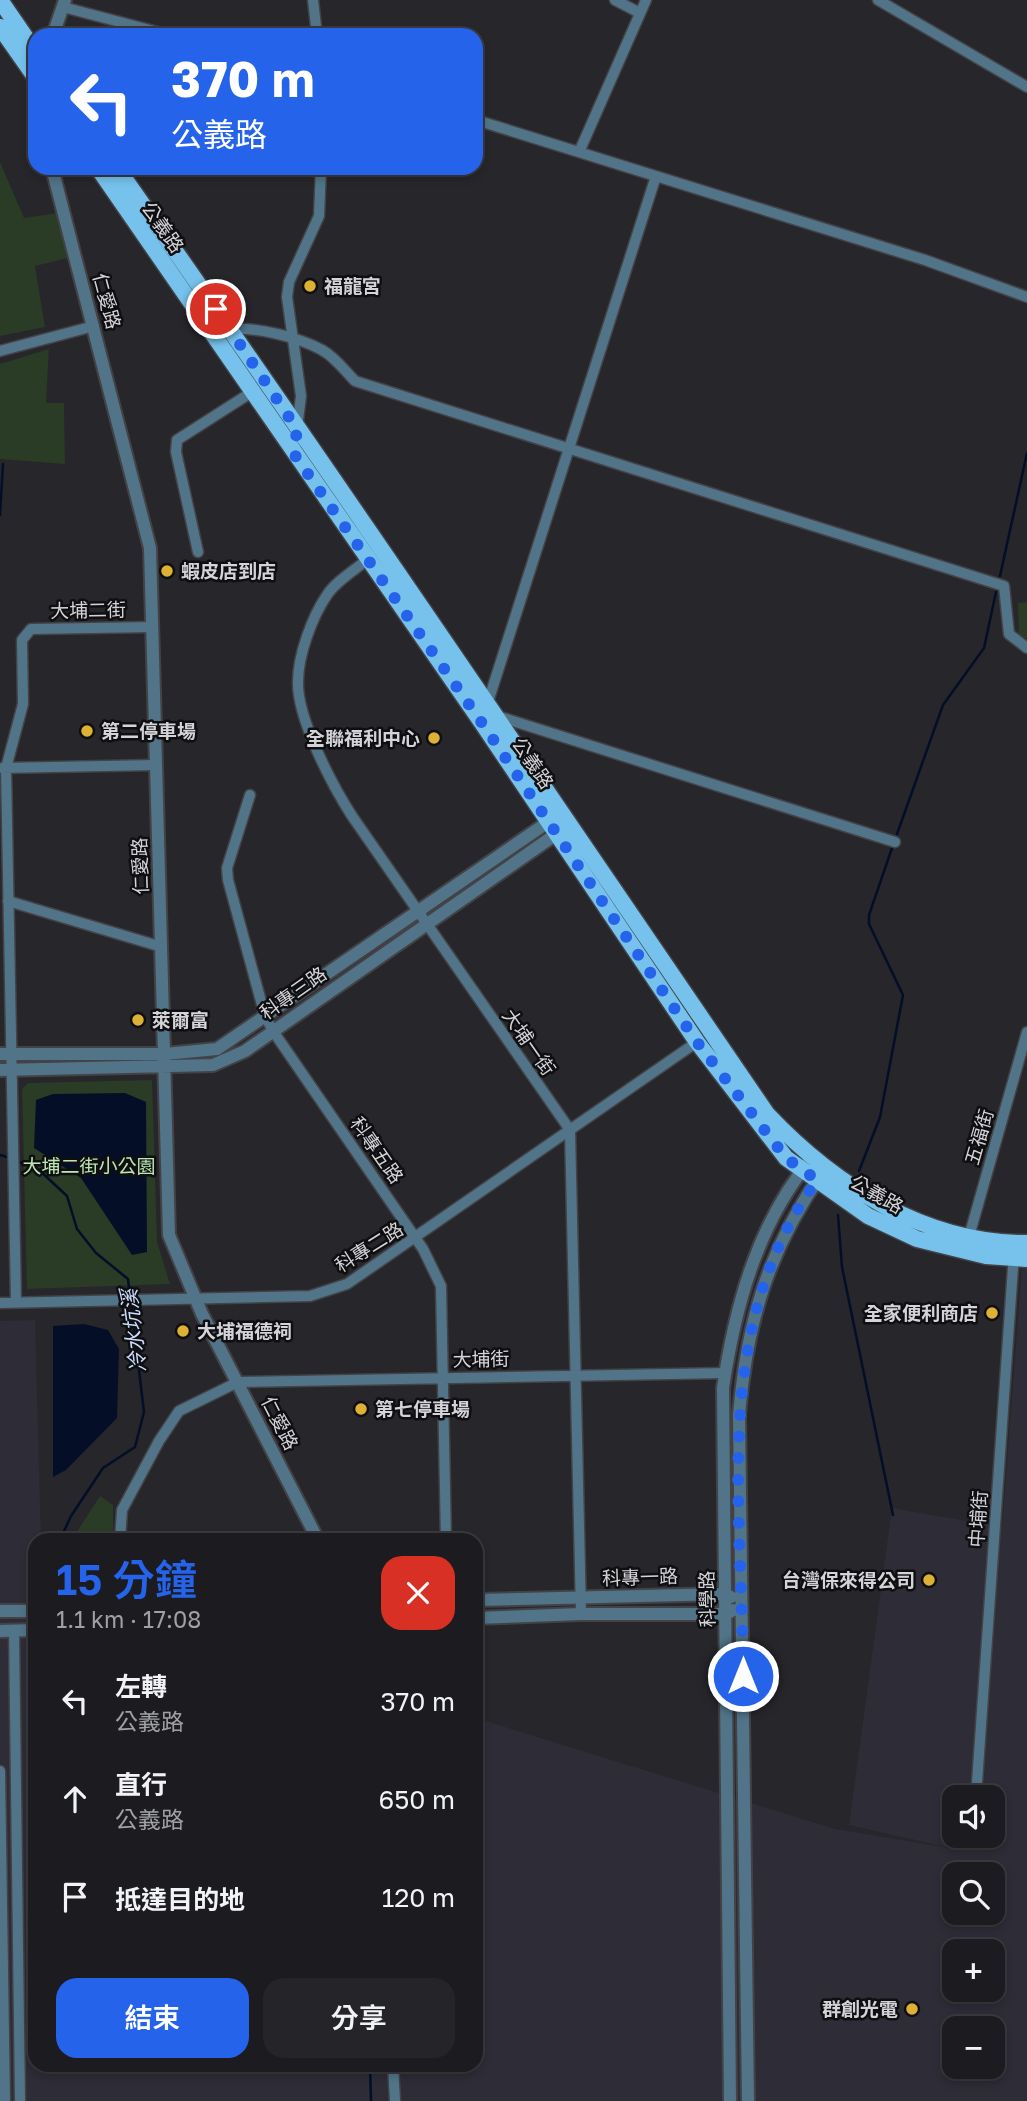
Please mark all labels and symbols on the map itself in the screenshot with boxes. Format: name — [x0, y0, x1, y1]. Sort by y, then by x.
street label: 公義路 — [138, 197, 189, 257]
street label: 仁愛路 — [89, 270, 126, 331]
place label: 福龍宮 — [324, 274, 381, 297]
marker: 福龍宮 — [302, 278, 318, 294]
pin — [186, 279, 246, 339]
place label: 蝦皮店到店 — [181, 559, 276, 582]
marker: 蝦皮店到店 — [159, 563, 175, 579]
street label: 大埔二街 — [50, 597, 126, 622]
place label: 第二停車場 — [101, 719, 196, 742]
marker: 第二停車場 — [79, 723, 95, 739]
place label: 全聯福利中心 — [306, 726, 420, 749]
marker: 全聯福利中心 — [426, 730, 442, 746]
street label: 公義路 — [508, 733, 559, 793]
street label: 仁愛路 — [127, 837, 152, 895]
street label: 科專三路 — [255, 961, 330, 1024]
street label: 大埔一街 — [498, 1004, 561, 1079]
place label: 萊爾富 — [152, 1008, 209, 1031]
marker: 萊爾富 — [130, 1012, 146, 1028]
street label: 五福街 — [960, 1106, 997, 1167]
street label: 科專五路 — [346, 1112, 409, 1187]
park label: 大埔二街小公園 — [22, 1154, 156, 1177]
street label: 公義路 — [847, 1169, 908, 1218]
street label: 科專二路 — [330, 1217, 407, 1276]
water label: 冷水坑溪 — [115, 1285, 151, 1374]
place label: 全家便利商店 — [864, 1301, 978, 1324]
marker: 全家便利商店 — [984, 1305, 1000, 1321]
place label: 大埔福德祠 — [197, 1319, 292, 1342]
marker: 大埔福德祠 — [175, 1323, 191, 1339]
street label: 大埔街 — [452, 1347, 510, 1370]
street label: 仁愛路 — [257, 1392, 304, 1453]
place label: 第七停車場 — [375, 1397, 470, 1420]
marker: 第七停車場 — [353, 1401, 369, 1417]
street label: 中埔街 — [964, 1490, 991, 1548]
street label: 科專一路 — [602, 1564, 678, 1589]
place label: 台灣保來得公司 — [782, 1568, 915, 1591]
street label: 科學路 — [695, 1570, 718, 1628]
marker: 台灣保來得公司 — [921, 1572, 937, 1588]
position arrow — [706, 1639, 780, 1713]
place label: 群創光電 — [822, 1997, 898, 2020]
marker: 群創光電 — [904, 2001, 920, 2017]

